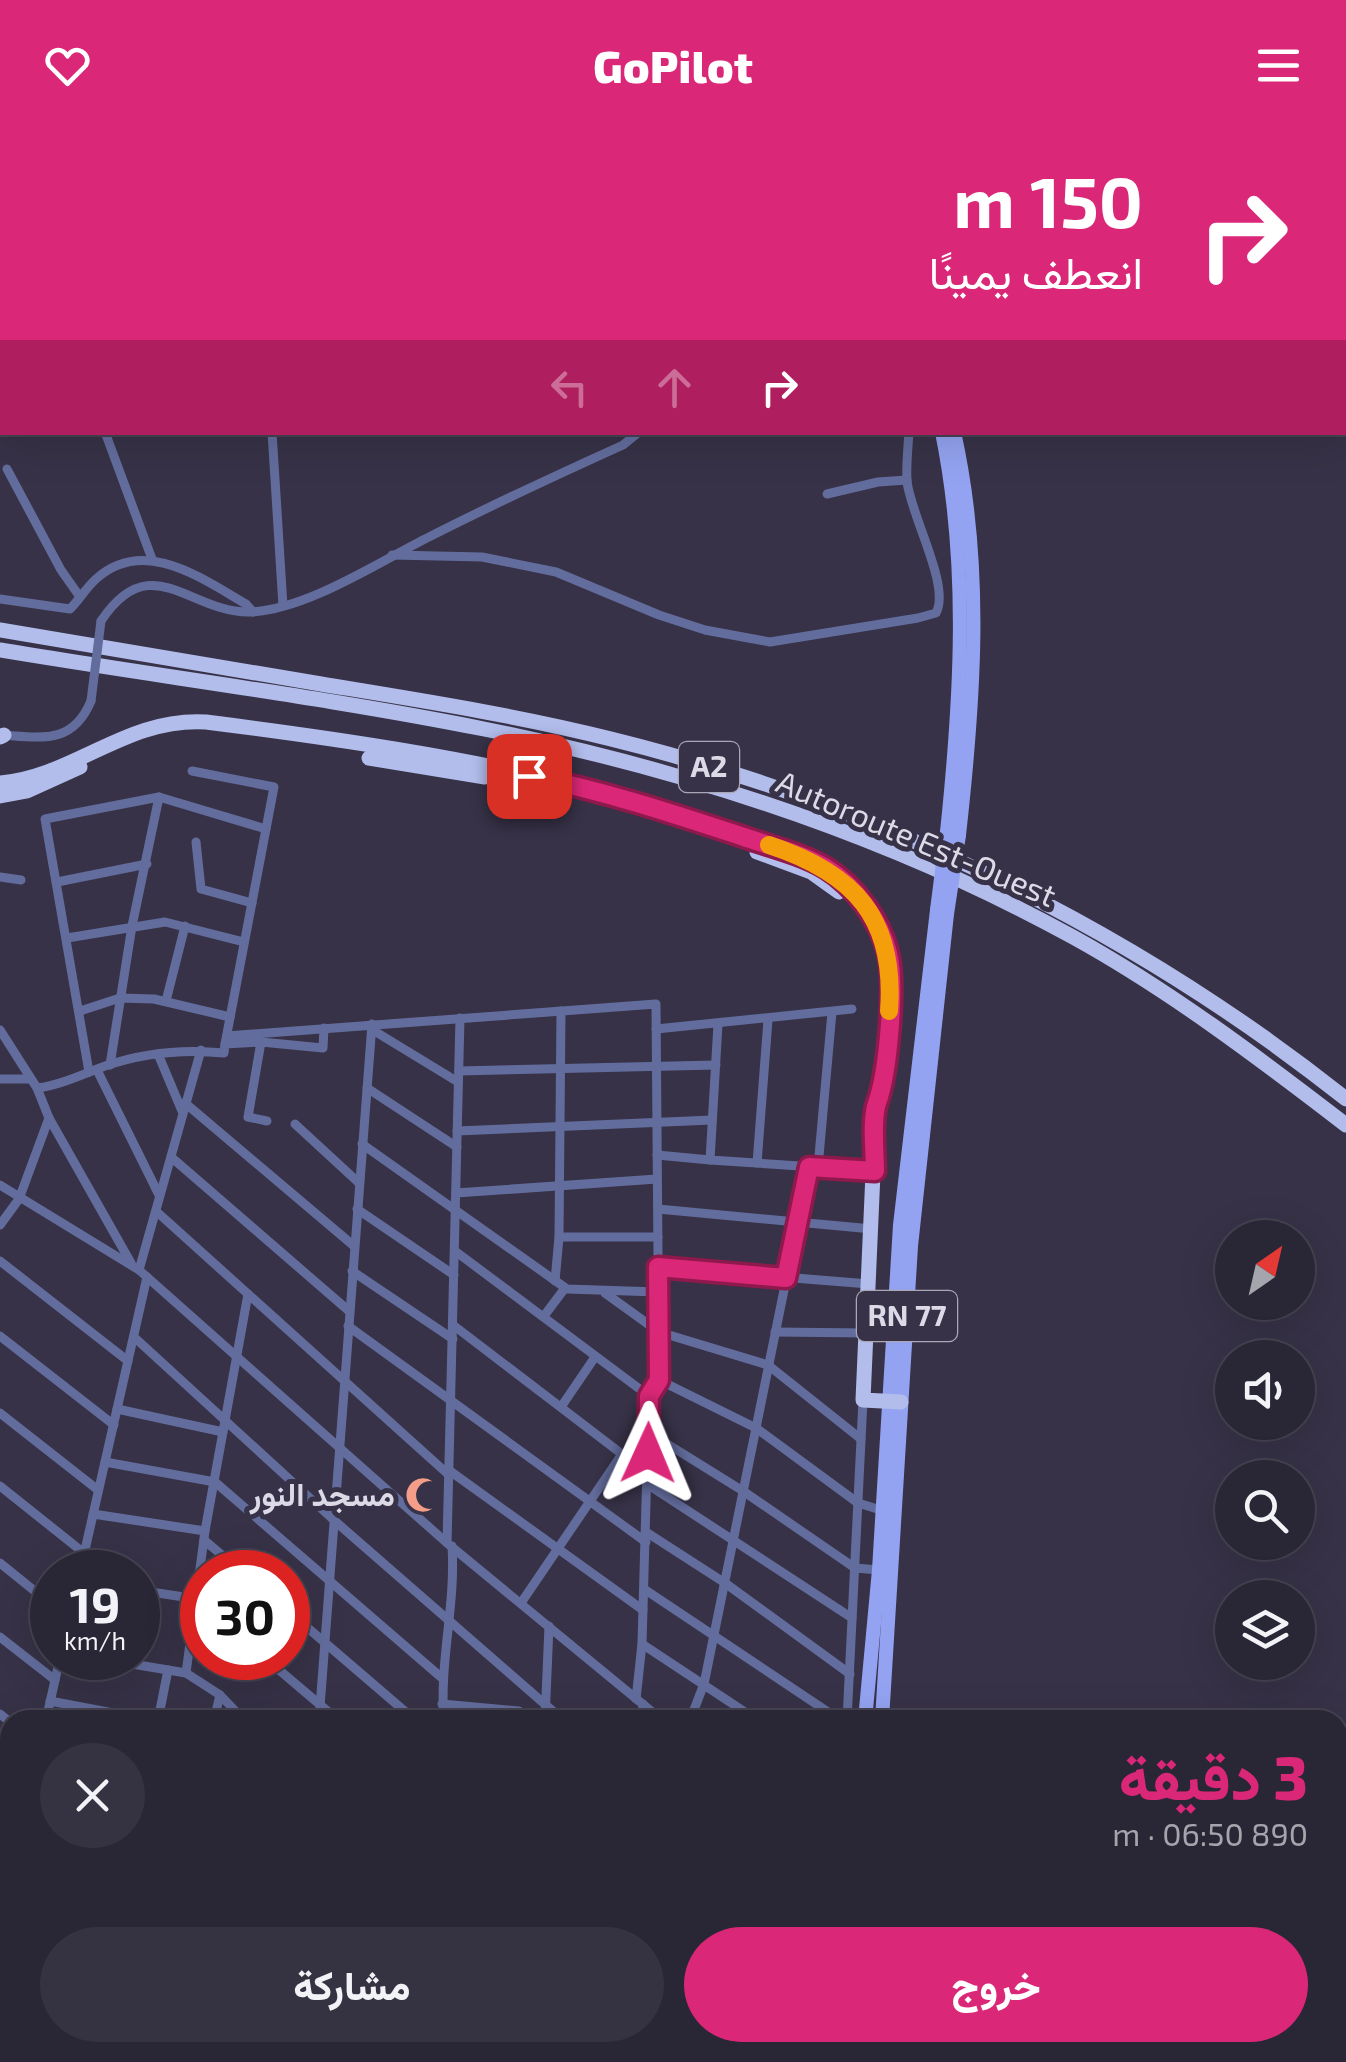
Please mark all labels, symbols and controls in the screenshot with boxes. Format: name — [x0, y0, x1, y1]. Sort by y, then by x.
icon: heart — [40, 38, 95, 93]
text: GoPilot — [593, 38, 753, 92]
icon: menu — [1251, 38, 1306, 93]
text: 150 m — [953, 158, 1143, 242]
icon: right — [1178, 170, 1308, 300]
text: انعطف يمينًا — [929, 244, 1143, 298]
icon: left — [542, 360, 597, 415]
icon: ahead — [647, 360, 702, 415]
icon: right — [752, 360, 807, 415]
pin — [487, 734, 572, 819]
road number: A2 — [679, 742, 739, 792]
icon: arrive — [502, 749, 557, 804]
street label: Autoroute Est-Ouest — [771, 761, 1062, 913]
north arrow — [1215, 1220, 1315, 1320]
map controls — [1215, 1220, 1315, 1680]
road number: RN 77 — [857, 1291, 957, 1341]
button: sound — [1215, 1340, 1315, 1440]
position arrow — [596, 1401, 700, 1505]
button: search — [1215, 1460, 1315, 1560]
place label: مسجد النور — [249, 1474, 395, 1515]
mosque icon: مسجد النور — [404, 1476, 442, 1514]
speed limit sign: 30 — [180, 1550, 310, 1680]
text: 19 — [69, 1573, 121, 1633]
button: layers — [1215, 1580, 1315, 1680]
text: km/h — [64, 1625, 126, 1655]
text: 3 دقيقة — [1119, 1740, 1308, 1812]
button: close — [40, 1743, 145, 1848]
text: 890 m · 06:50 — [1112, 1814, 1308, 1852]
button: مشاركة — [40, 1927, 664, 2042]
button: خروج — [684, 1927, 1308, 2042]

